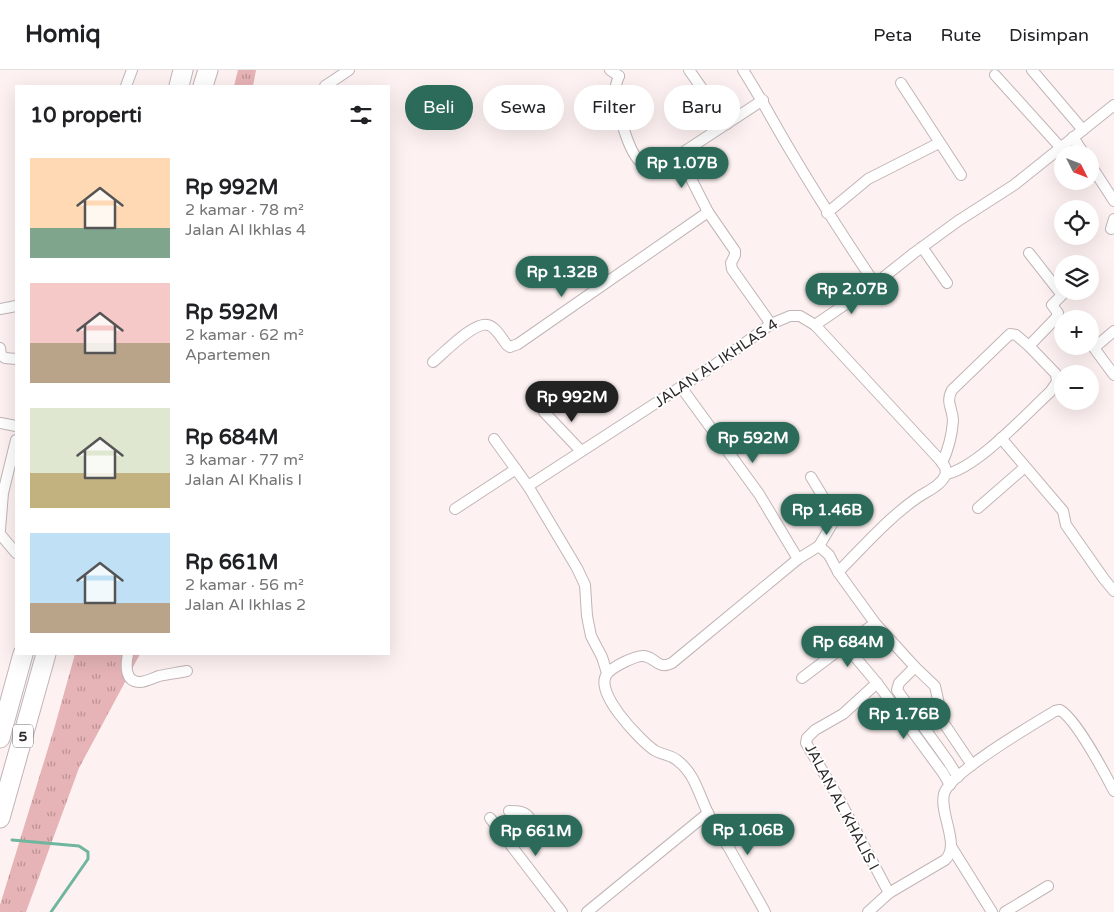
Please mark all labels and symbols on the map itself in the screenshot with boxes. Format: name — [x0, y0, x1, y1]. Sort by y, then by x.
north arrow — [1054, 145, 1099, 190]
pin: Rp 1.07B — [630, 146, 734, 189]
pin: Rp 1.32B — [510, 256, 614, 298]
pin: Rp 2.07B — [800, 272, 904, 315]
street label: JALAN AL IKHLAS 4 — [651, 315, 781, 411]
pin: Rp 992M — [526, 380, 618, 423]
pin: Rp 592M — [707, 422, 799, 464]
pin: Rp 1.46B — [775, 494, 879, 536]
pin: Rp 684M — [802, 626, 894, 668]
pin: Rp 1.76B — [852, 698, 956, 740]
road number: 5 — [13, 724, 33, 748]
street label: JALAN AL KHALIS I — [801, 741, 883, 873]
pin: Rp 661M — [490, 814, 582, 857]
pin: Rp 1.06B — [696, 814, 800, 856]

